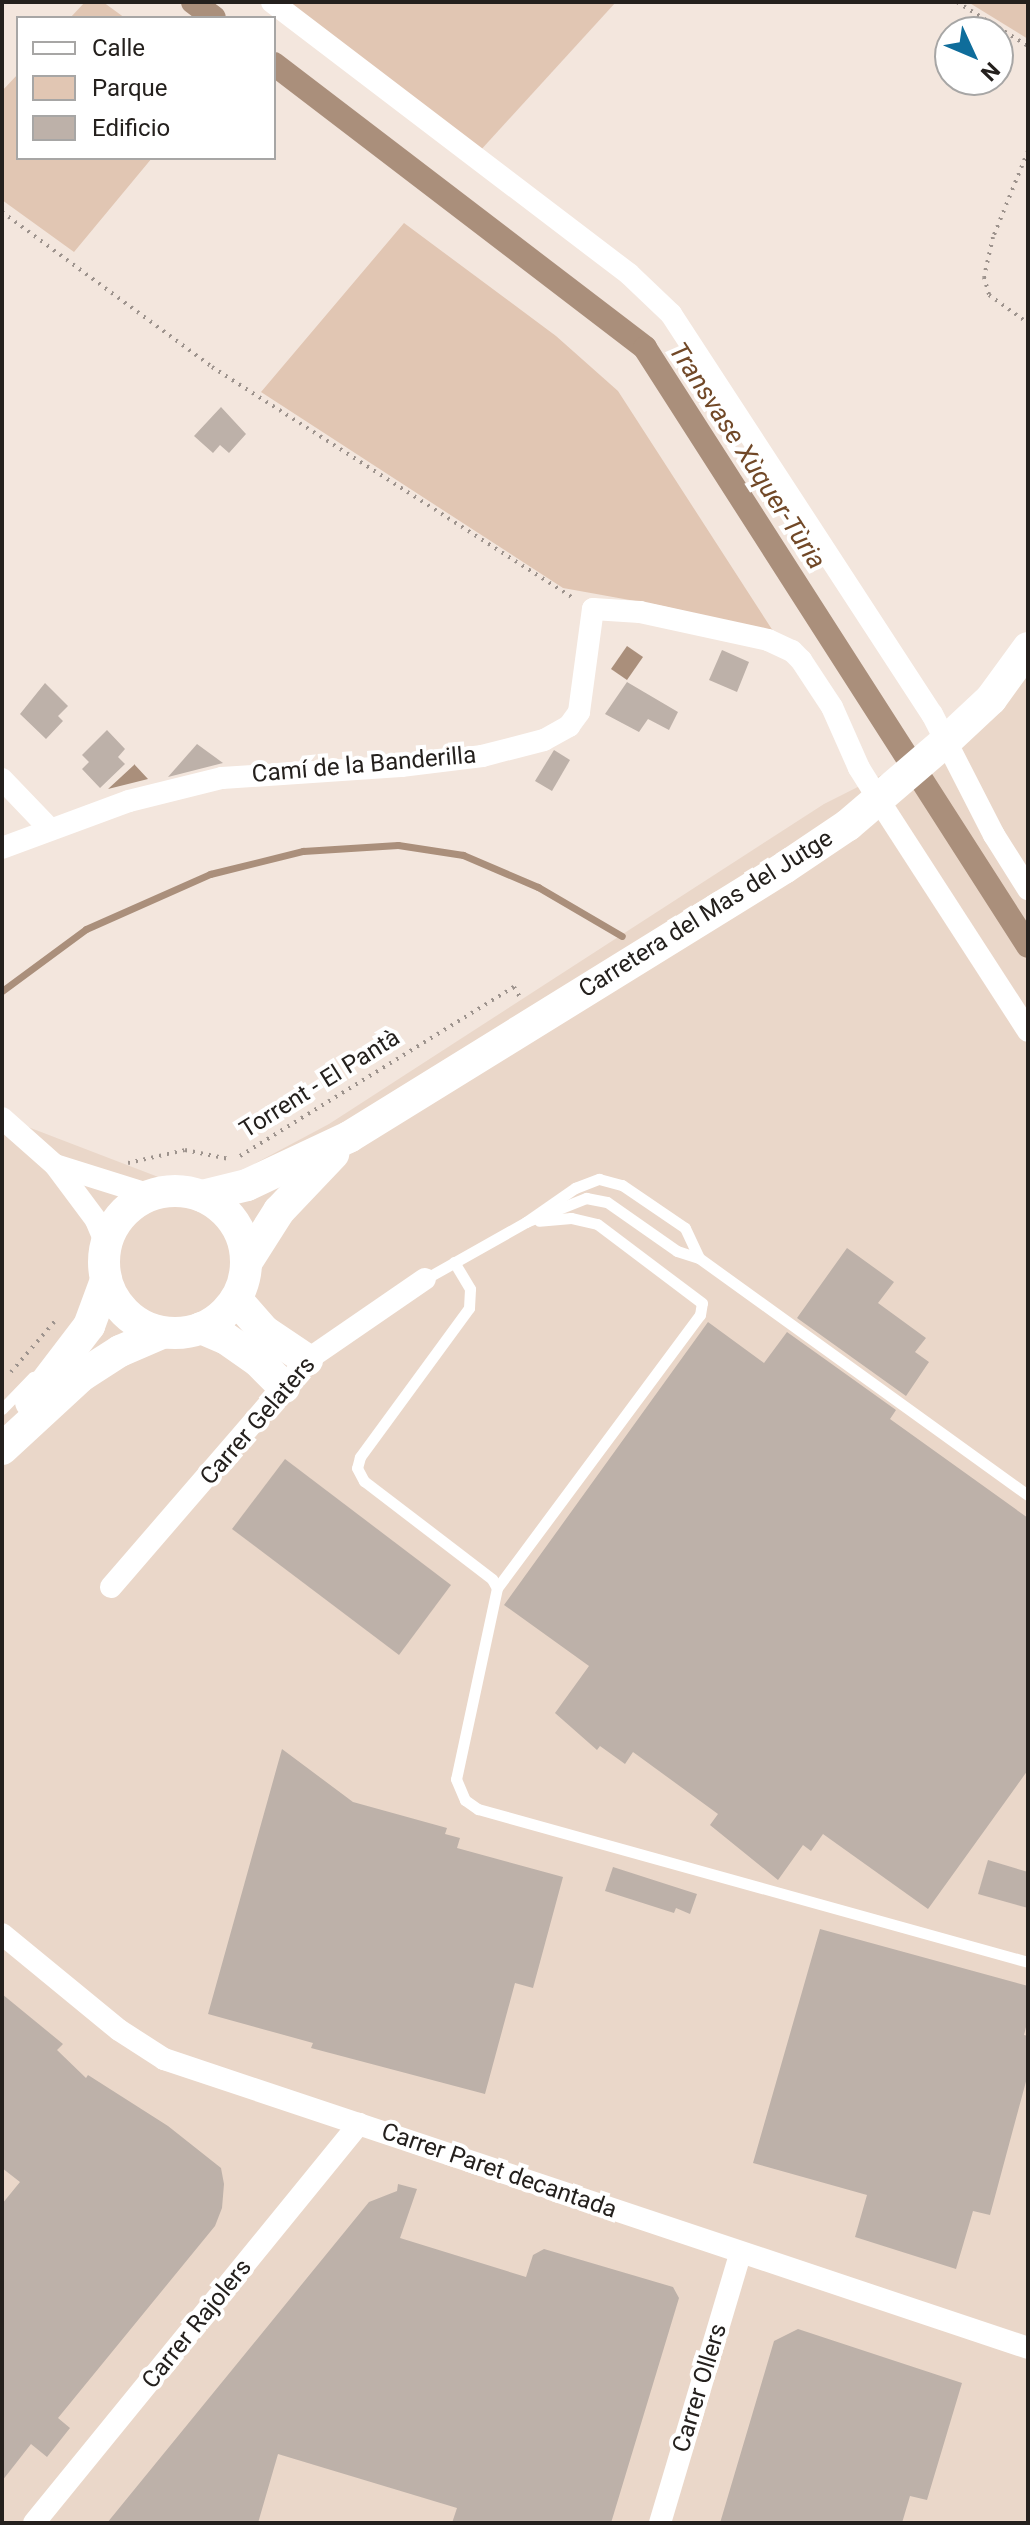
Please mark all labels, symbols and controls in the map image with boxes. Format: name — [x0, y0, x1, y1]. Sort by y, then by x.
legend — [16, 16, 276, 160]
north arrow — [934, 16, 1014, 96]
text: Calle — [92, 34, 145, 62]
text: N — [976, 57, 1005, 86]
text: Parque — [92, 74, 168, 102]
text: Edificio — [92, 114, 170, 142]
water label: Transvase Xùquer-Tùria — [662, 337, 832, 575]
street label: Camí de la Banderilla — [251, 741, 477, 789]
street label: Carretera del Mas del Jutge — [574, 824, 838, 1004]
street label: Torrent - El Pantà — [235, 1023, 405, 1145]
street label: Carrer Gelaters — [194, 1351, 322, 1491]
street label: Carrer Paret decantada — [378, 2117, 620, 2225]
street label: Carrer Rajolers — [136, 2254, 258, 2394]
street label: Carrer Ollers — [667, 2320, 733, 2456]

